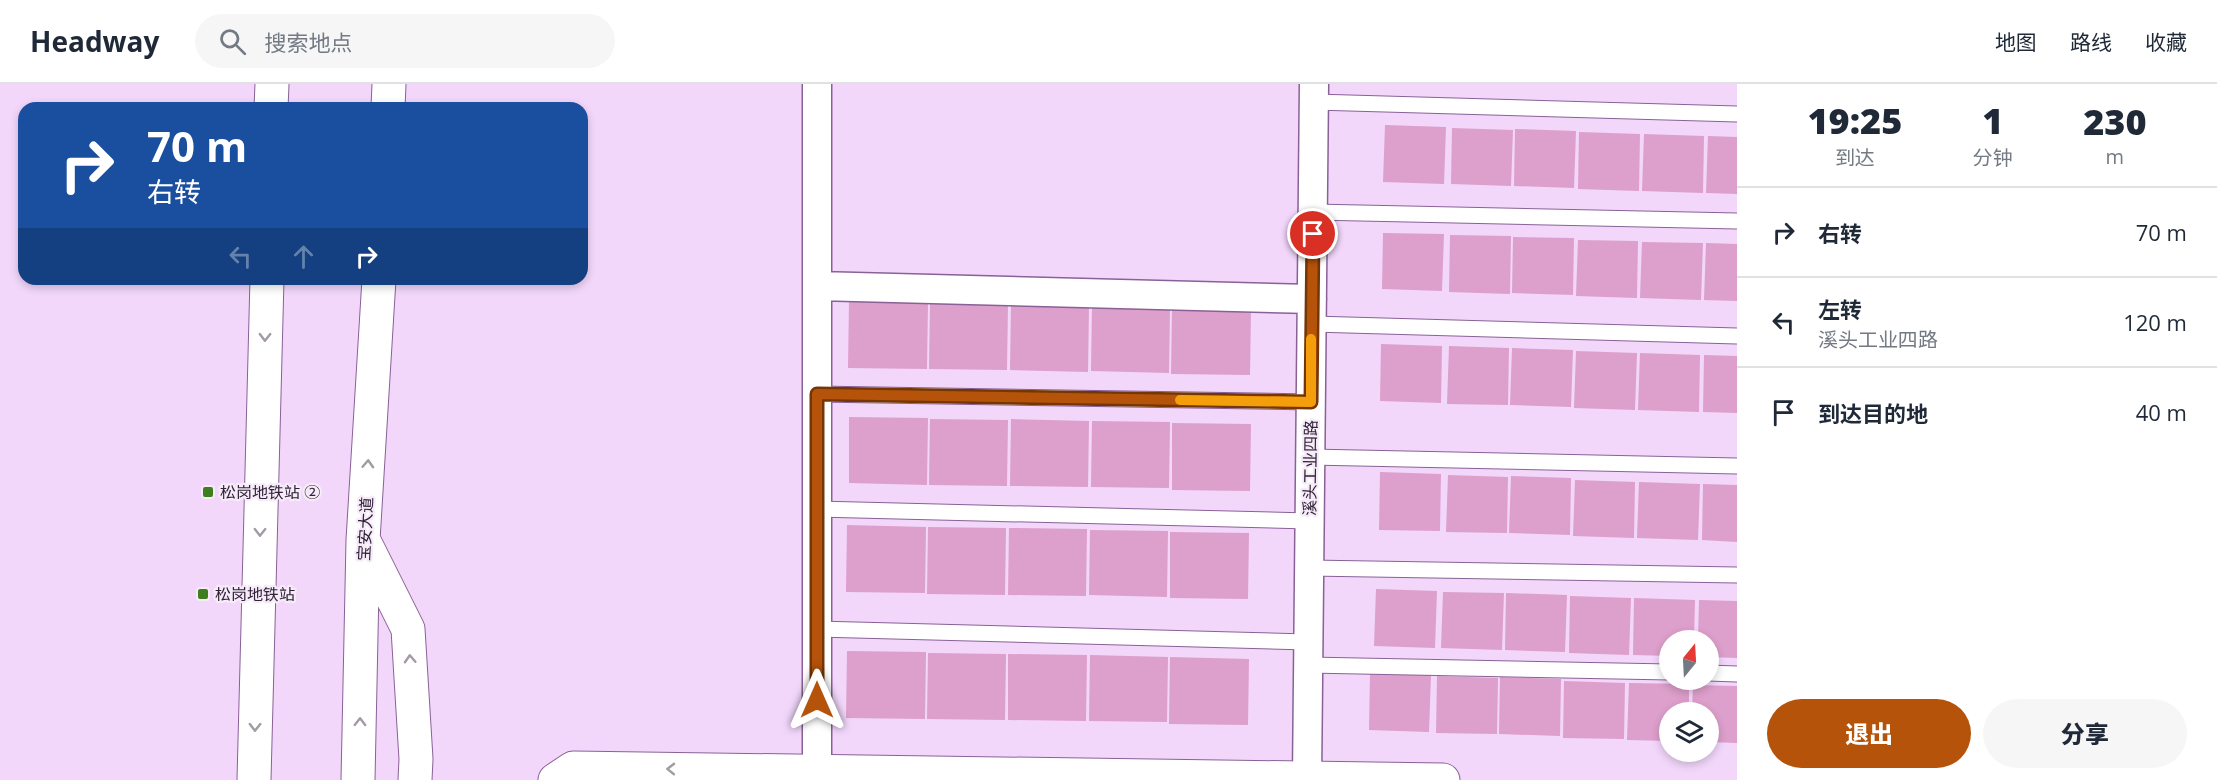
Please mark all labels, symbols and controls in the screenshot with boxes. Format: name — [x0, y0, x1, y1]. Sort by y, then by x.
search box — [195, 14, 615, 68]
text: Headway — [30, 22, 159, 60]
icon: search — [216, 25, 249, 58]
text: 搜索地点 — [264, 27, 352, 57]
text: 地图 — [1995, 28, 2037, 56]
text: 路线 — [2070, 28, 2112, 56]
text: 收藏 — [2145, 28, 2187, 56]
text: 19:25 — [1807, 96, 1902, 145]
text: 1 — [1982, 96, 2003, 145]
text: 230 — [2083, 97, 2147, 146]
text: 70 m — [147, 117, 247, 174]
icon: right — [48, 126, 126, 204]
text: m — [2106, 143, 2124, 170]
text: 到达 — [1835, 144, 1875, 171]
text: 分钟 — [1973, 144, 2013, 171]
text: 右转 — [147, 173, 201, 210]
pin — [1287, 208, 1338, 259]
icon: right — [1767, 216, 1800, 249]
icon: arrive — [1296, 217, 1329, 250]
text: 70 m — [2136, 217, 2187, 247]
text: 右转 — [1818, 218, 1862, 248]
icon: left — [224, 240, 257, 273]
icon: ahead — [287, 240, 320, 273]
icon: right — [350, 240, 383, 273]
text: 左转 — [1818, 294, 1862, 324]
icon: left — [1767, 306, 1800, 339]
text: 120 m — [2123, 307, 2187, 337]
text: 溪头工业四路 — [1818, 326, 1938, 353]
one-way arrow — [259, 333, 271, 342]
icon: arrive — [1767, 396, 1800, 429]
text: 40 m — [2136, 397, 2187, 427]
text: 到达目的地 — [1818, 398, 1928, 428]
street label: 溪头工业四路 — [1298, 420, 1322, 516]
one-way arrow — [361, 459, 374, 468]
place label: 松岗地铁站 ② — [220, 481, 320, 503]
marker: 松岗地铁站 ② — [201, 485, 215, 499]
street label: 宝安大道 — [352, 496, 378, 562]
one-way arrow — [254, 528, 266, 537]
place label: 松岗地铁站 — [215, 583, 295, 605]
marker: 松岗地铁站 — [196, 587, 210, 601]
north arrow — [1659, 630, 1719, 690]
map controls — [1659, 630, 1719, 762]
one-way arrow — [403, 654, 416, 663]
position arrow — [785, 668, 849, 732]
button: 退出 — [1767, 699, 1971, 768]
button: 分享 — [1983, 699, 2187, 768]
button: layers — [1659, 702, 1719, 762]
one-way arrow — [353, 717, 366, 726]
one-way arrow — [249, 723, 261, 732]
one-way arrow — [666, 763, 675, 775]

